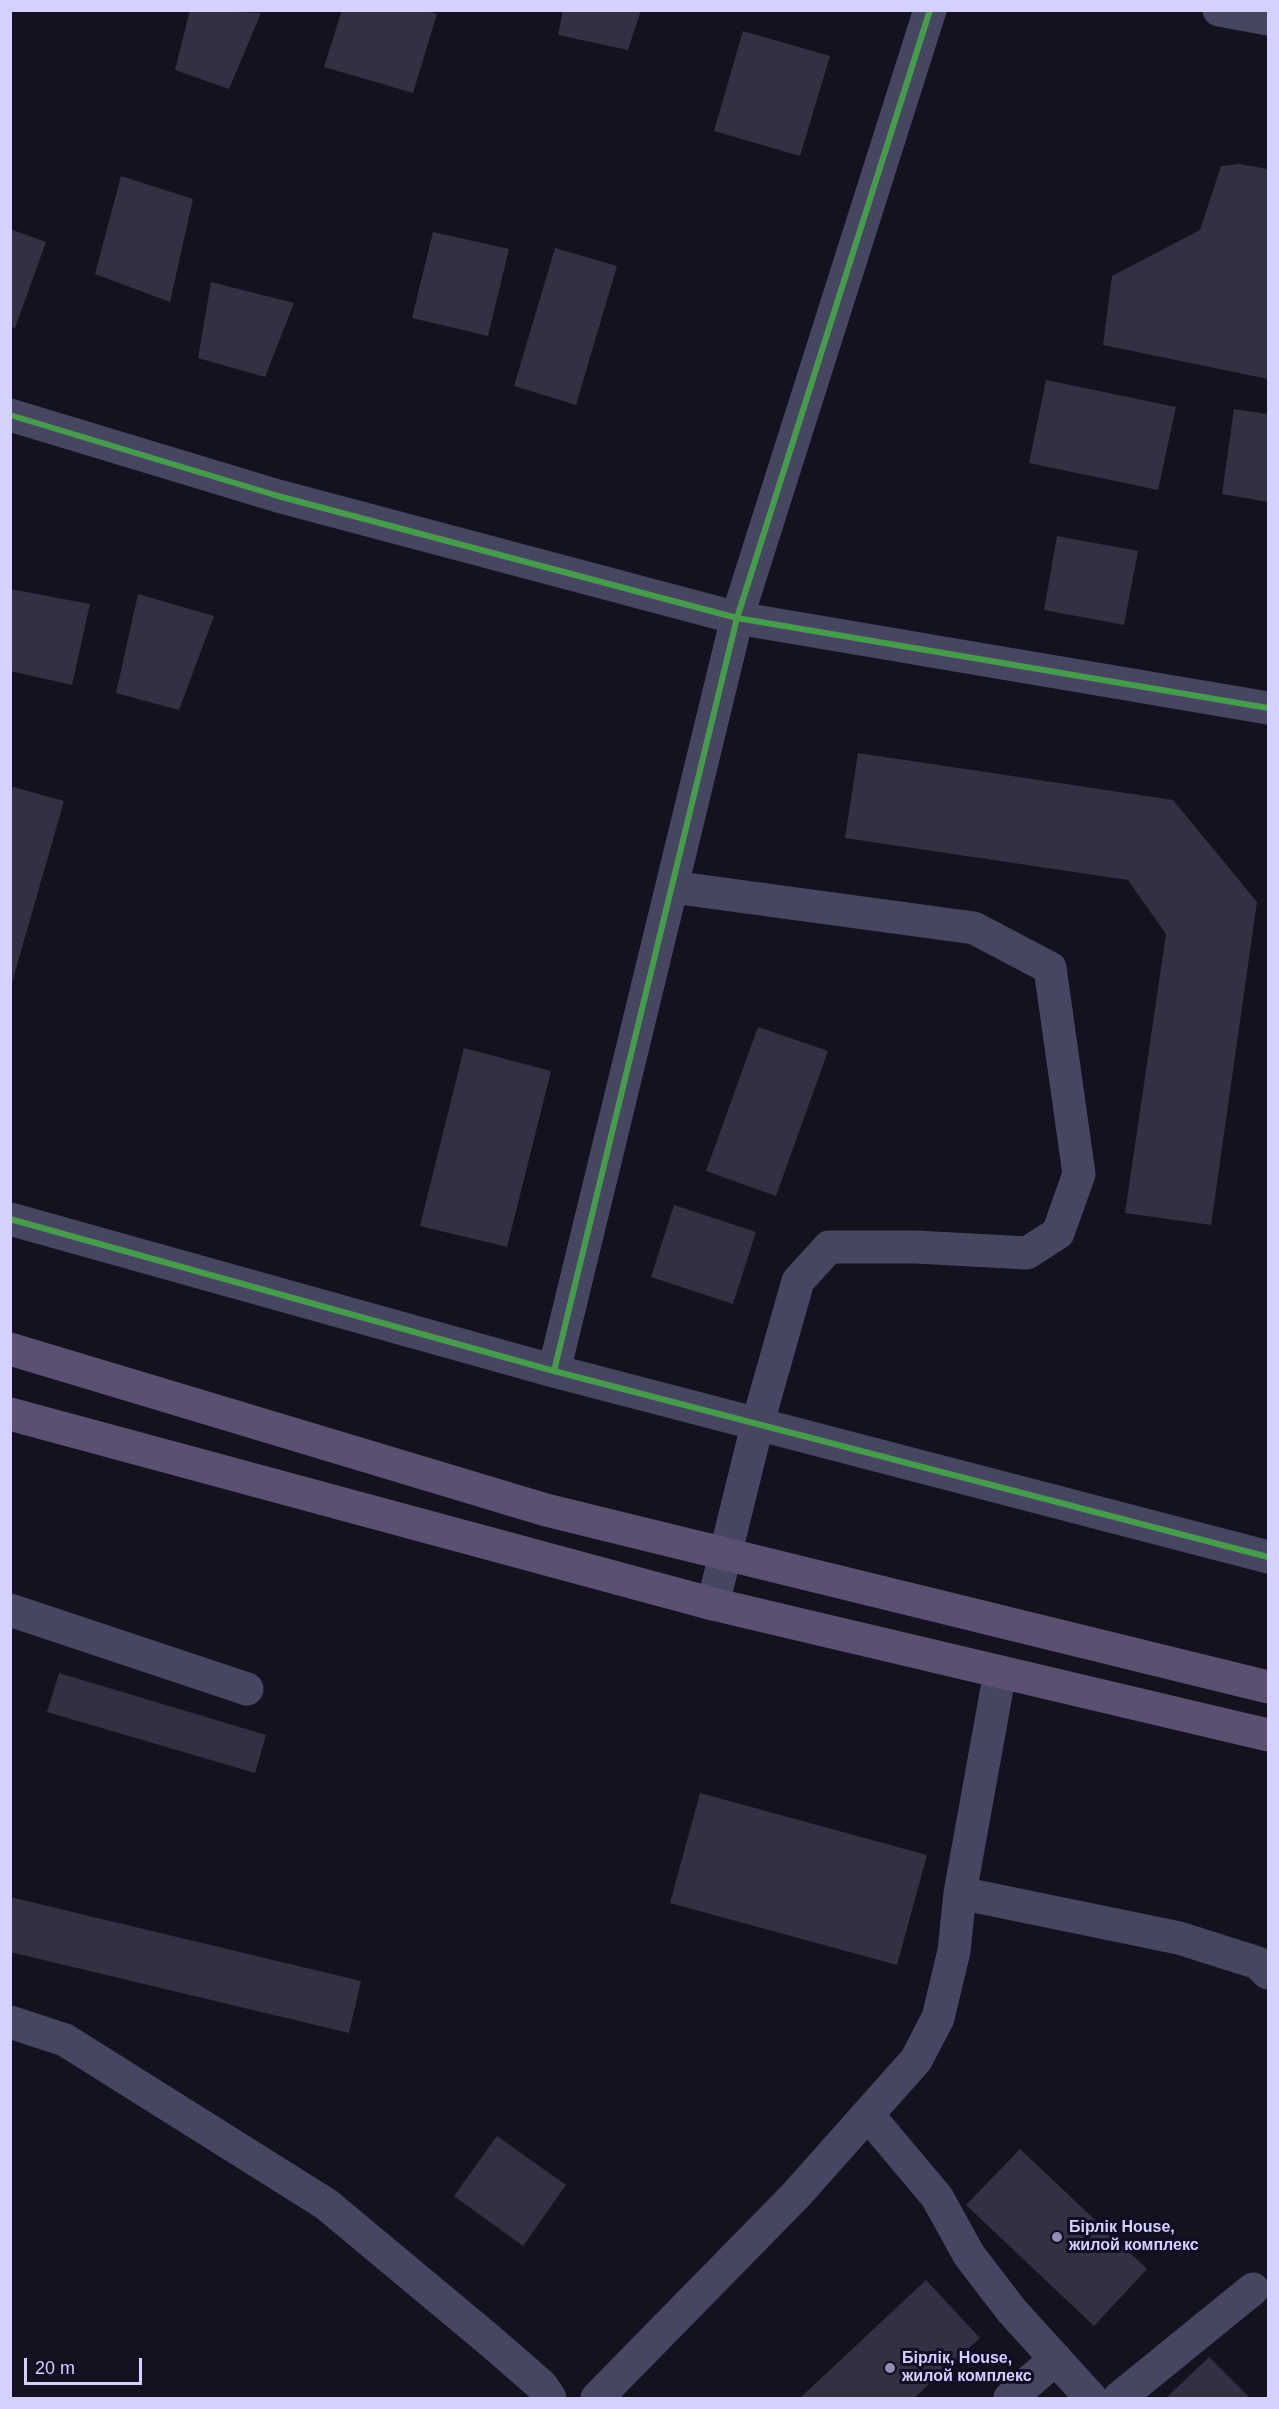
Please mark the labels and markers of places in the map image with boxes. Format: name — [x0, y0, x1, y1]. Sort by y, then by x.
place label: Бірлік House, жилой комплекс — [1069, 2218, 1199, 2256]
marker: Бірлік House, жилой комплекс — [1050, 2230, 1064, 2244]
place label: Бірлік, House, жилой комплекс — [902, 2349, 1032, 2387]
marker: Бірлік, House, жилой комплекс — [883, 2361, 897, 2375]

